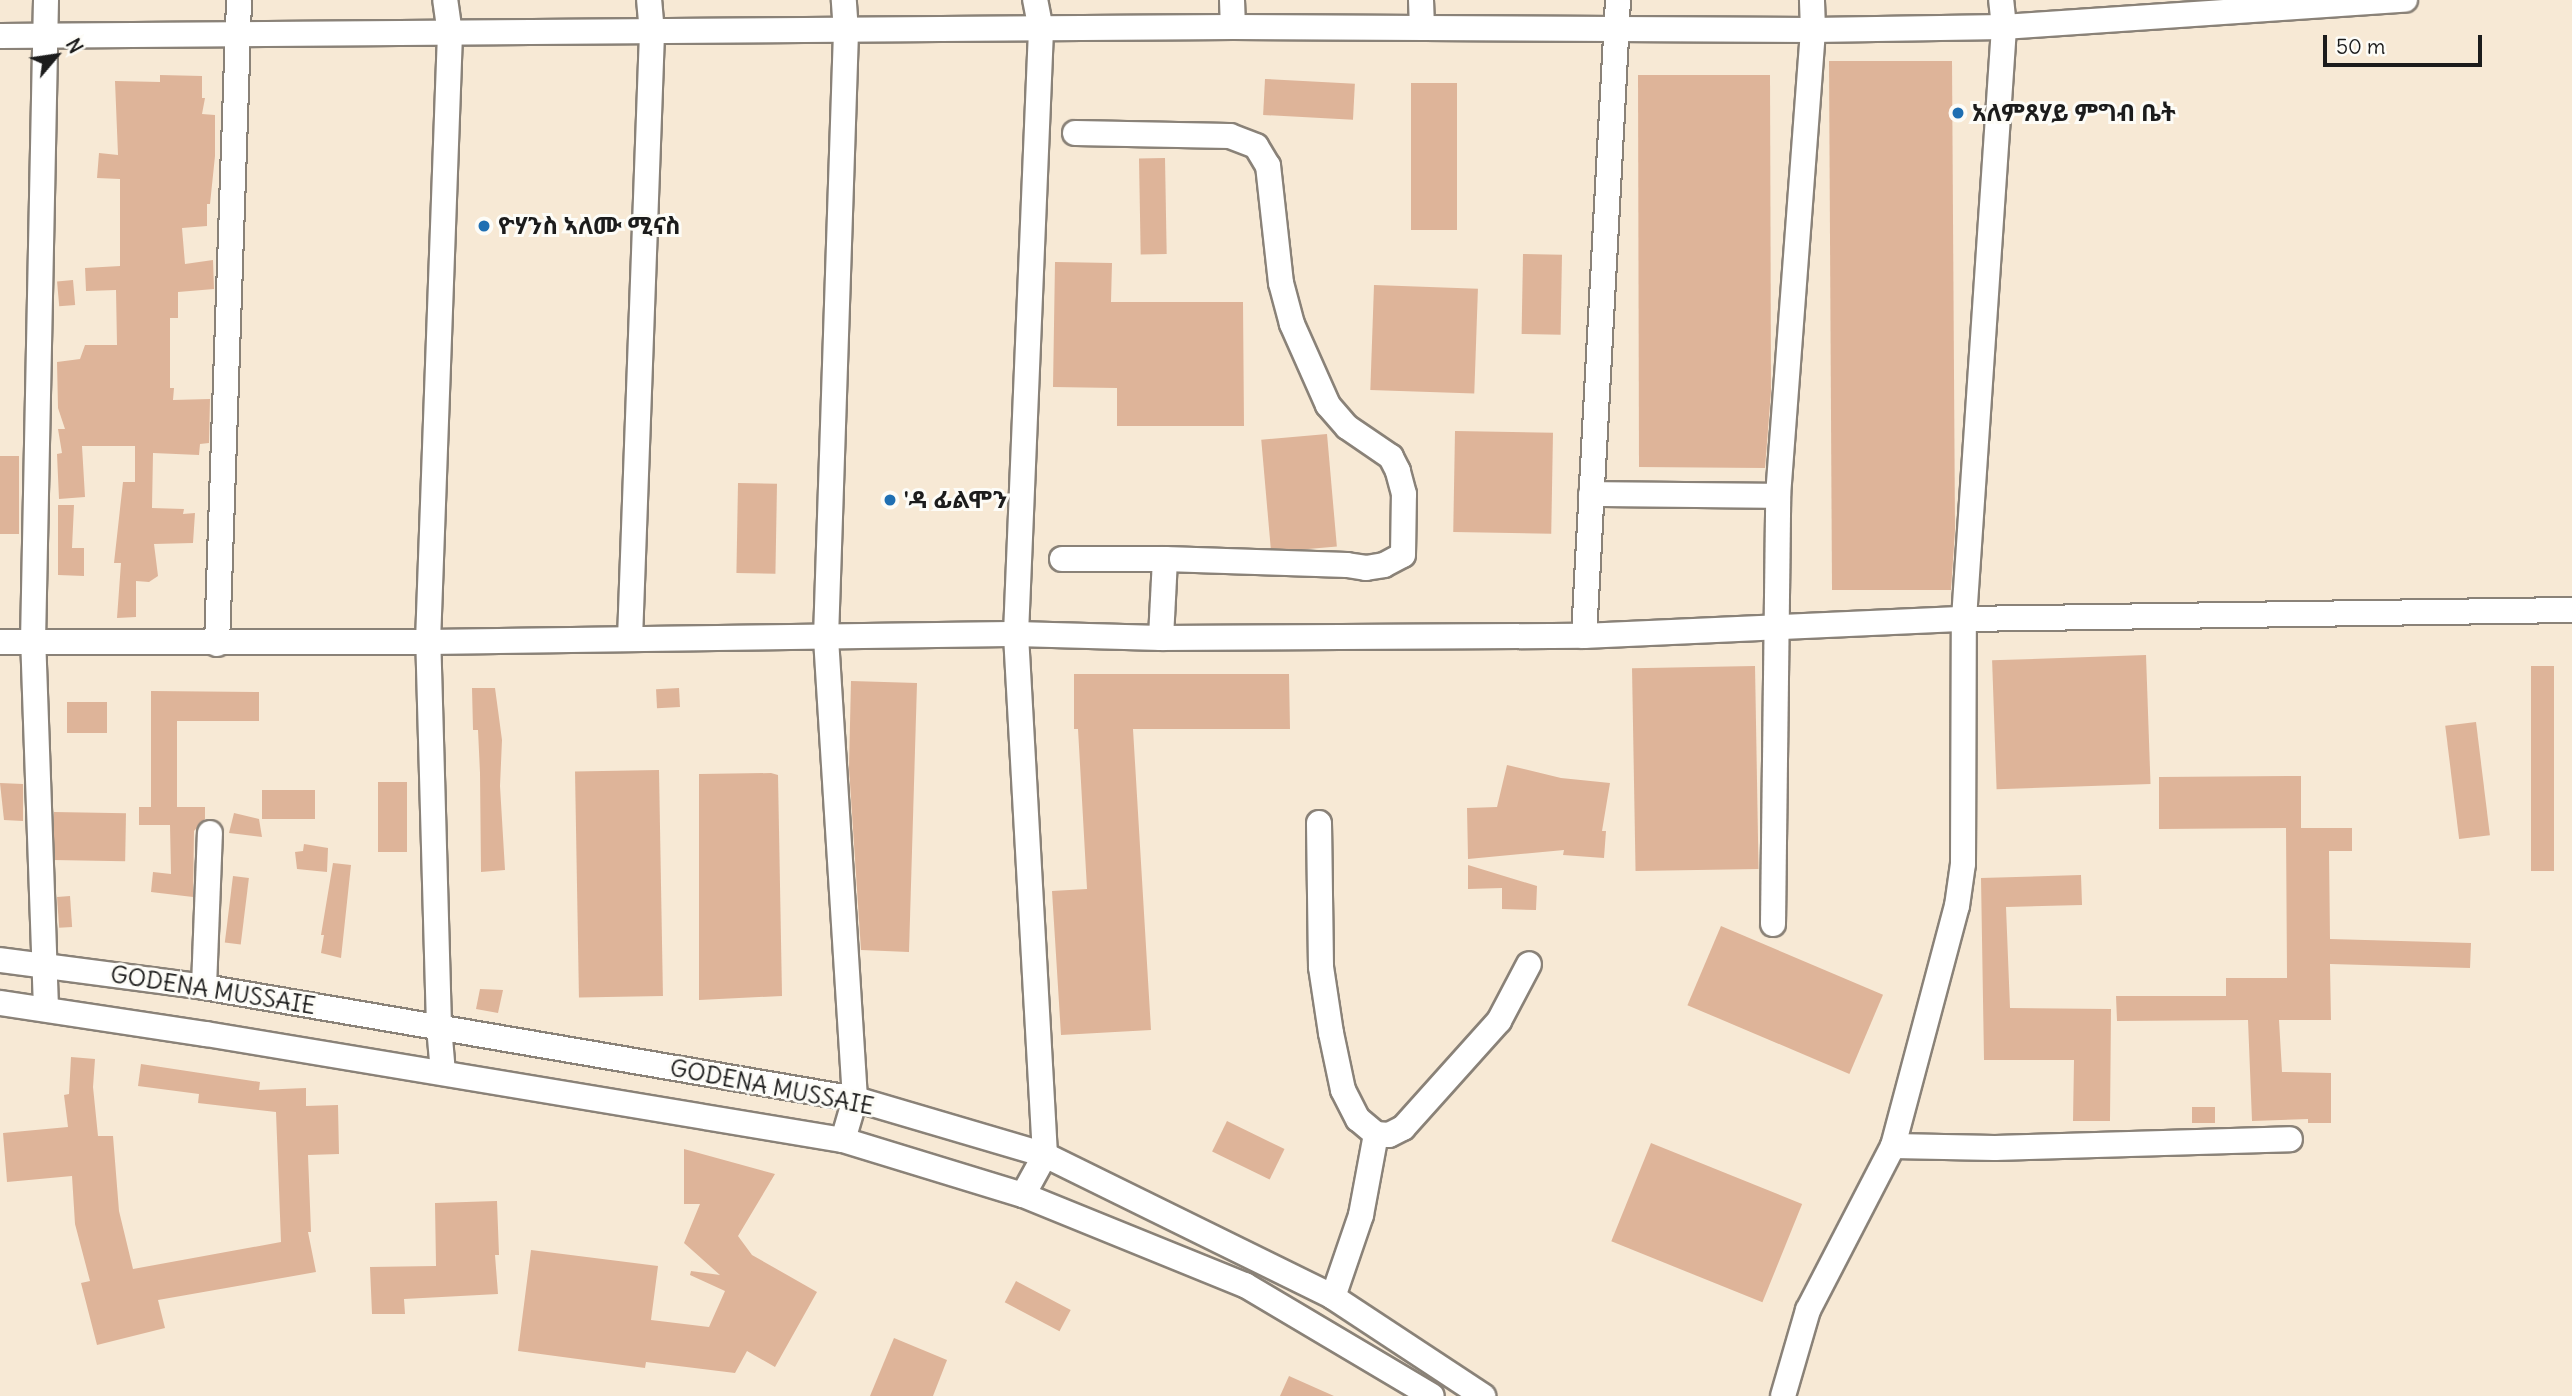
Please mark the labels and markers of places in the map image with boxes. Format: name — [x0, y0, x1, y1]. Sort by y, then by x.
place label: አለምጸሃይ ምግብ ቤት — [1972, 99, 2176, 127]
marker: አለምጸሃይ ምግብ ቤት — [1950, 105, 1966, 121]
place label: ዮሃንስ ኣለሙ ሚናስ — [498, 212, 681, 240]
marker: ዮሃንስ ኣለሙ ሚናስ — [476, 218, 492, 234]
place label: 'ዳ ፊልሞን — [904, 486, 1007, 514]
marker: 'ዳ ፊልሞን — [882, 492, 898, 508]

